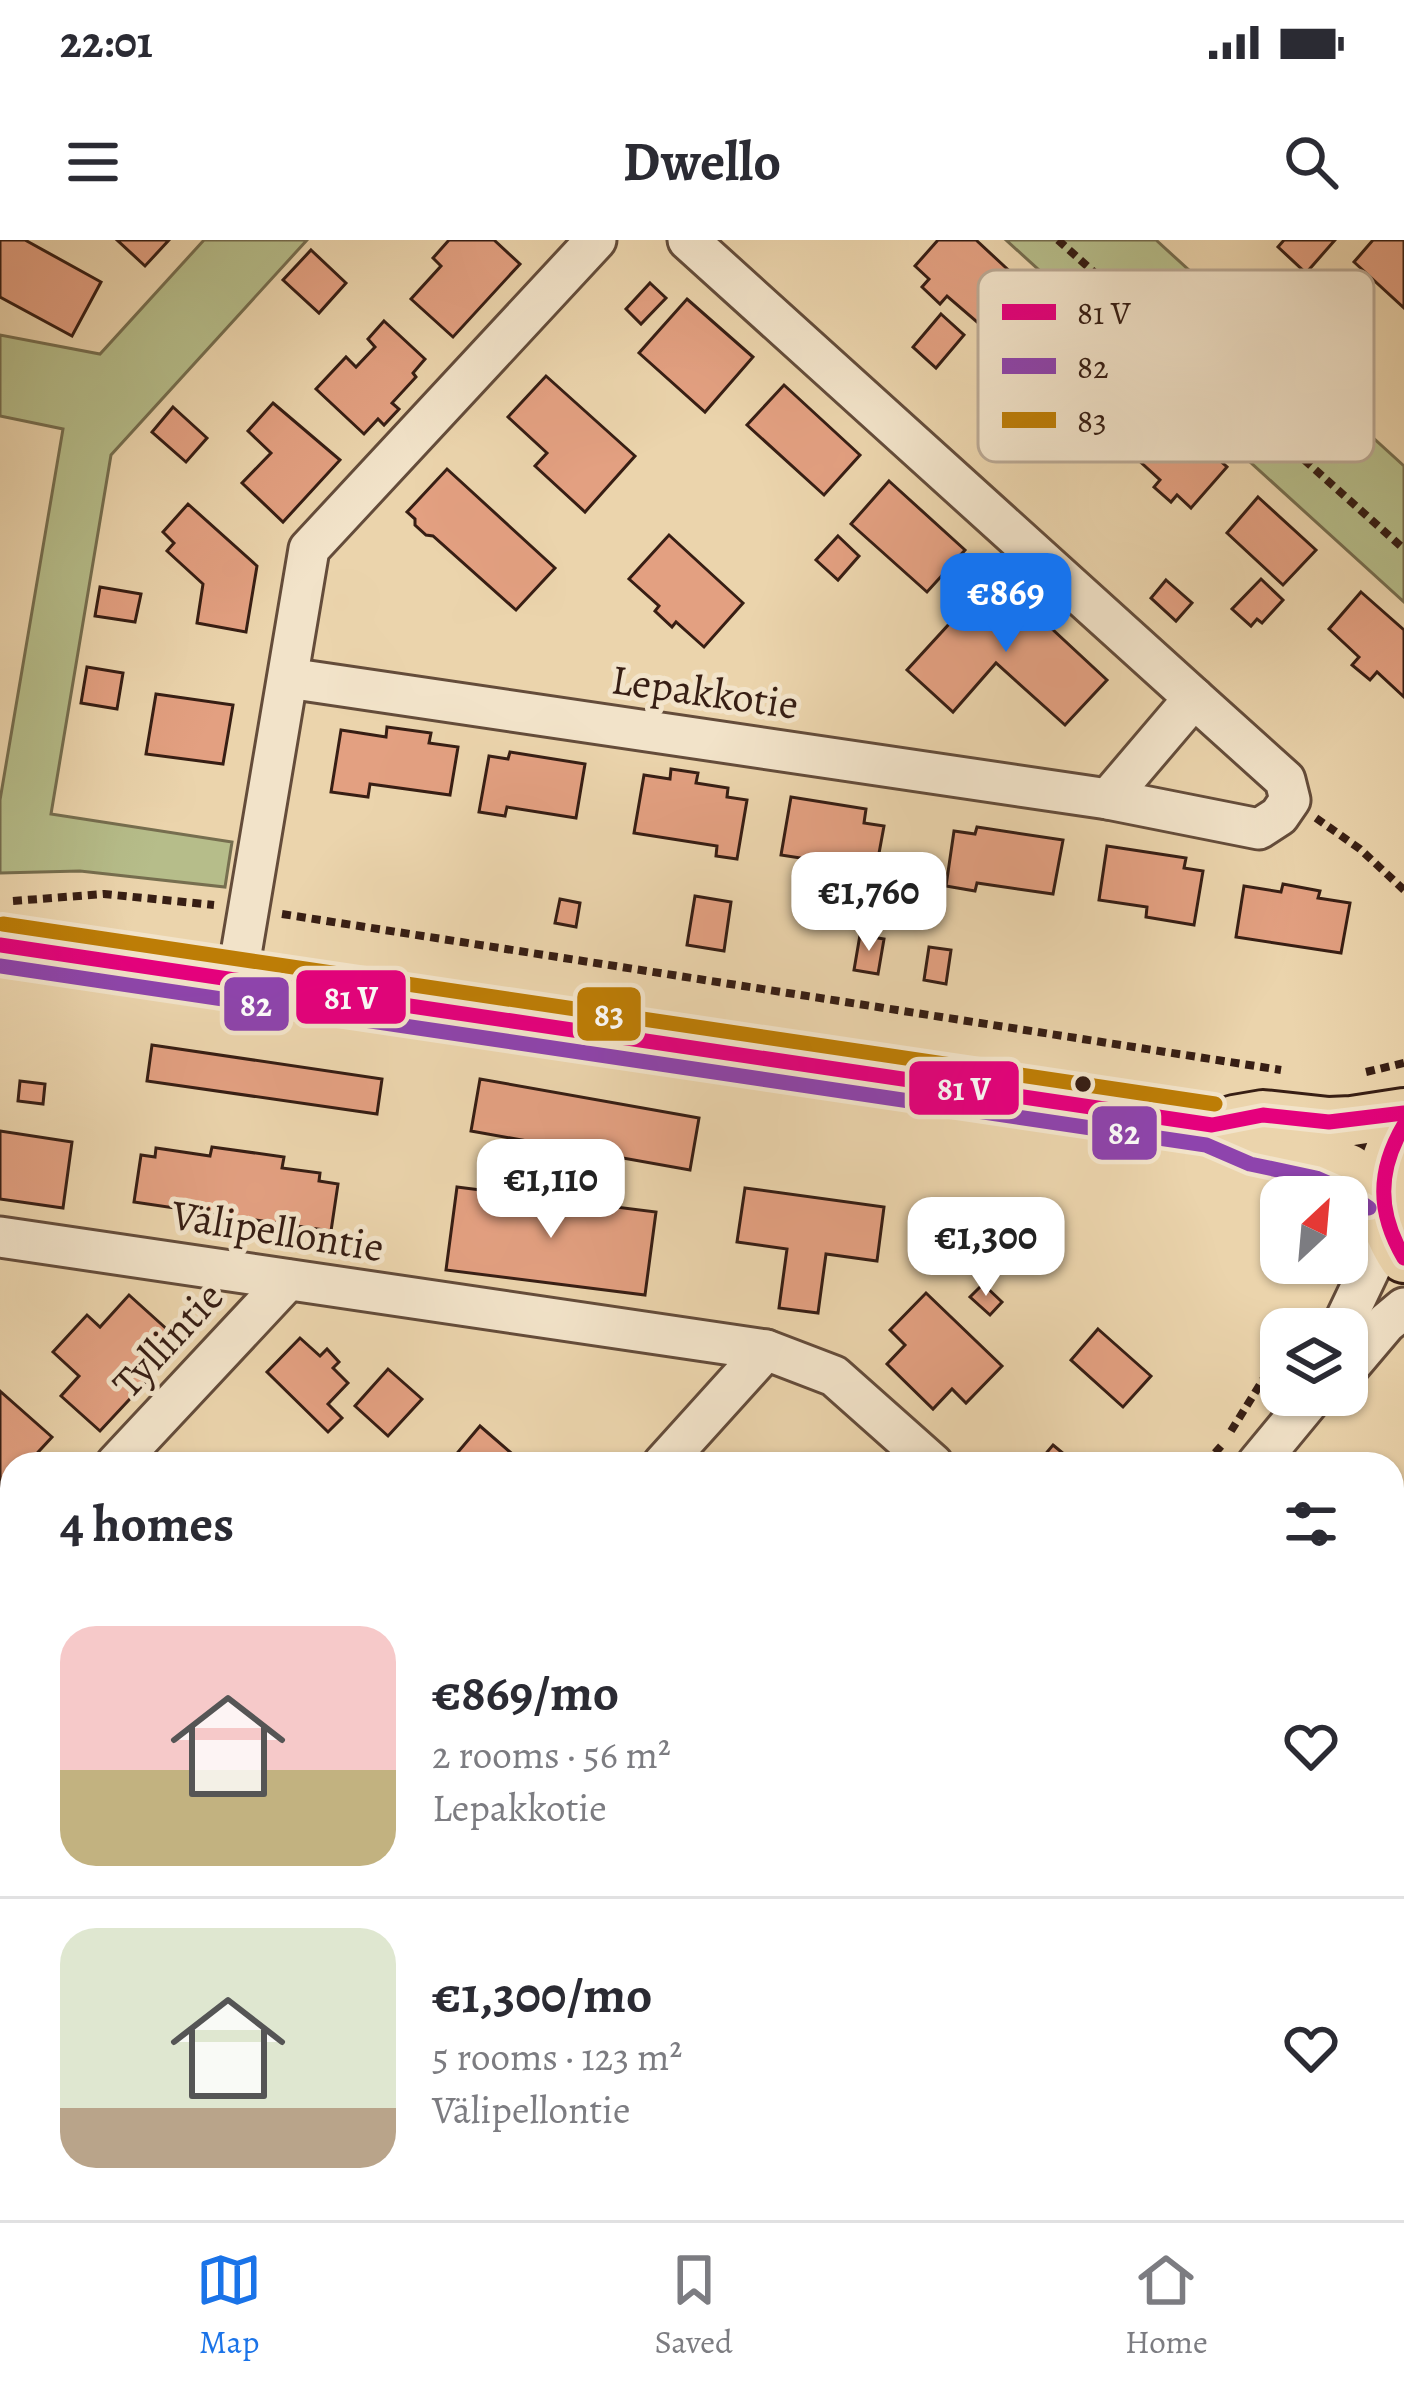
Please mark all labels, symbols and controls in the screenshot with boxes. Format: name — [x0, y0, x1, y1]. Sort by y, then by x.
text: 22:01 — [60, 11, 153, 73]
text: Dwello — [623, 125, 781, 199]
icon: menu — [60, 129, 126, 195]
icon: search — [1278, 129, 1344, 195]
legend — [978, 270, 1374, 462]
text: 81 V — [1077, 290, 1132, 335]
text: 82 — [1077, 344, 1109, 389]
text: 83 — [1077, 398, 1107, 443]
pin: €869 — [935, 553, 1077, 655]
text: €869 — [967, 565, 1045, 618]
street label: Lepakkotie — [608, 650, 802, 733]
pin: €1,760 — [771, 852, 967, 954]
text: €1,760 — [818, 864, 920, 917]
line badge: 81 V — [294, 968, 408, 1026]
line badge: 82 — [222, 975, 291, 1033]
text: 81 V — [324, 975, 378, 1020]
text: 82 — [240, 982, 272, 1027]
line badge: 83 — [575, 985, 643, 1043]
text: 83 — [594, 992, 624, 1037]
line badge: 81 V — [907, 1059, 1021, 1117]
text: 81 V — [937, 1066, 991, 1111]
unlabelled marker — [1072, 1073, 1094, 1095]
line badge: 82 — [1090, 1104, 1159, 1162]
text: 82 — [1108, 1110, 1140, 1155]
pin: €1,110 — [453, 1139, 649, 1241]
text: €1,110 — [504, 1151, 598, 1204]
north arrow — [1260, 1176, 1368, 1284]
map controls — [1260, 1176, 1368, 1416]
street label: Välipellontie — [167, 1185, 388, 1275]
pin: €1,300 — [888, 1197, 1084, 1299]
text: €1,300 — [935, 1209, 1037, 1262]
street label: Tyllintie — [99, 1269, 236, 1410]
button: layers — [1260, 1308, 1368, 1416]
text: 4 homes — [60, 1489, 234, 1559]
icon: filters — [1278, 1491, 1344, 1557]
text: €869/mo — [432, 1658, 619, 1728]
icon: home — [156, 1674, 300, 1818]
icon: heart — [1278, 1713, 1344, 1779]
text: 2 rooms · 56 m² — [432, 1728, 671, 1781]
text: Lepakkotie — [432, 1781, 607, 1834]
text: €1,300/mo — [432, 1960, 652, 2030]
icon: home — [156, 1976, 300, 2120]
icon: heart — [1278, 2015, 1344, 2081]
text: 5 rooms · 123 m² — [432, 2030, 682, 2083]
text: Välipellontie — [432, 2083, 631, 2136]
tab: Map — [196, 2247, 262, 2364]
tab: Saved — [654, 2247, 733, 2364]
tab: Home — [1125, 2247, 1208, 2364]

